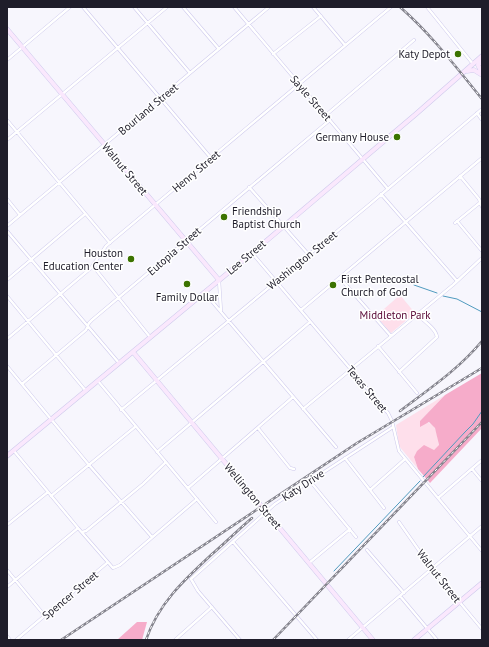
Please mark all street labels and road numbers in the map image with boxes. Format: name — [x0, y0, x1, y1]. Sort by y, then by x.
street label: Sayle Street — [287, 72, 335, 124]
street label: Bourland Street — [115, 80, 181, 138]
street label: Walnut Street — [99, 140, 151, 198]
street label: Henry Street — [169, 147, 223, 195]
street label: Eutopia Street — [144, 224, 204, 278]
street label: Washington Street — [264, 227, 340, 293]
street label: Lee Street — [223, 236, 269, 278]
street label: Texas Street — [343, 363, 391, 415]
street label: Wellington Street — [221, 460, 285, 532]
street label: Katy Drive — [279, 466, 327, 504]
street label: Walnut Street — [414, 546, 464, 606]
street label: Spencer Street — [39, 567, 101, 622]

